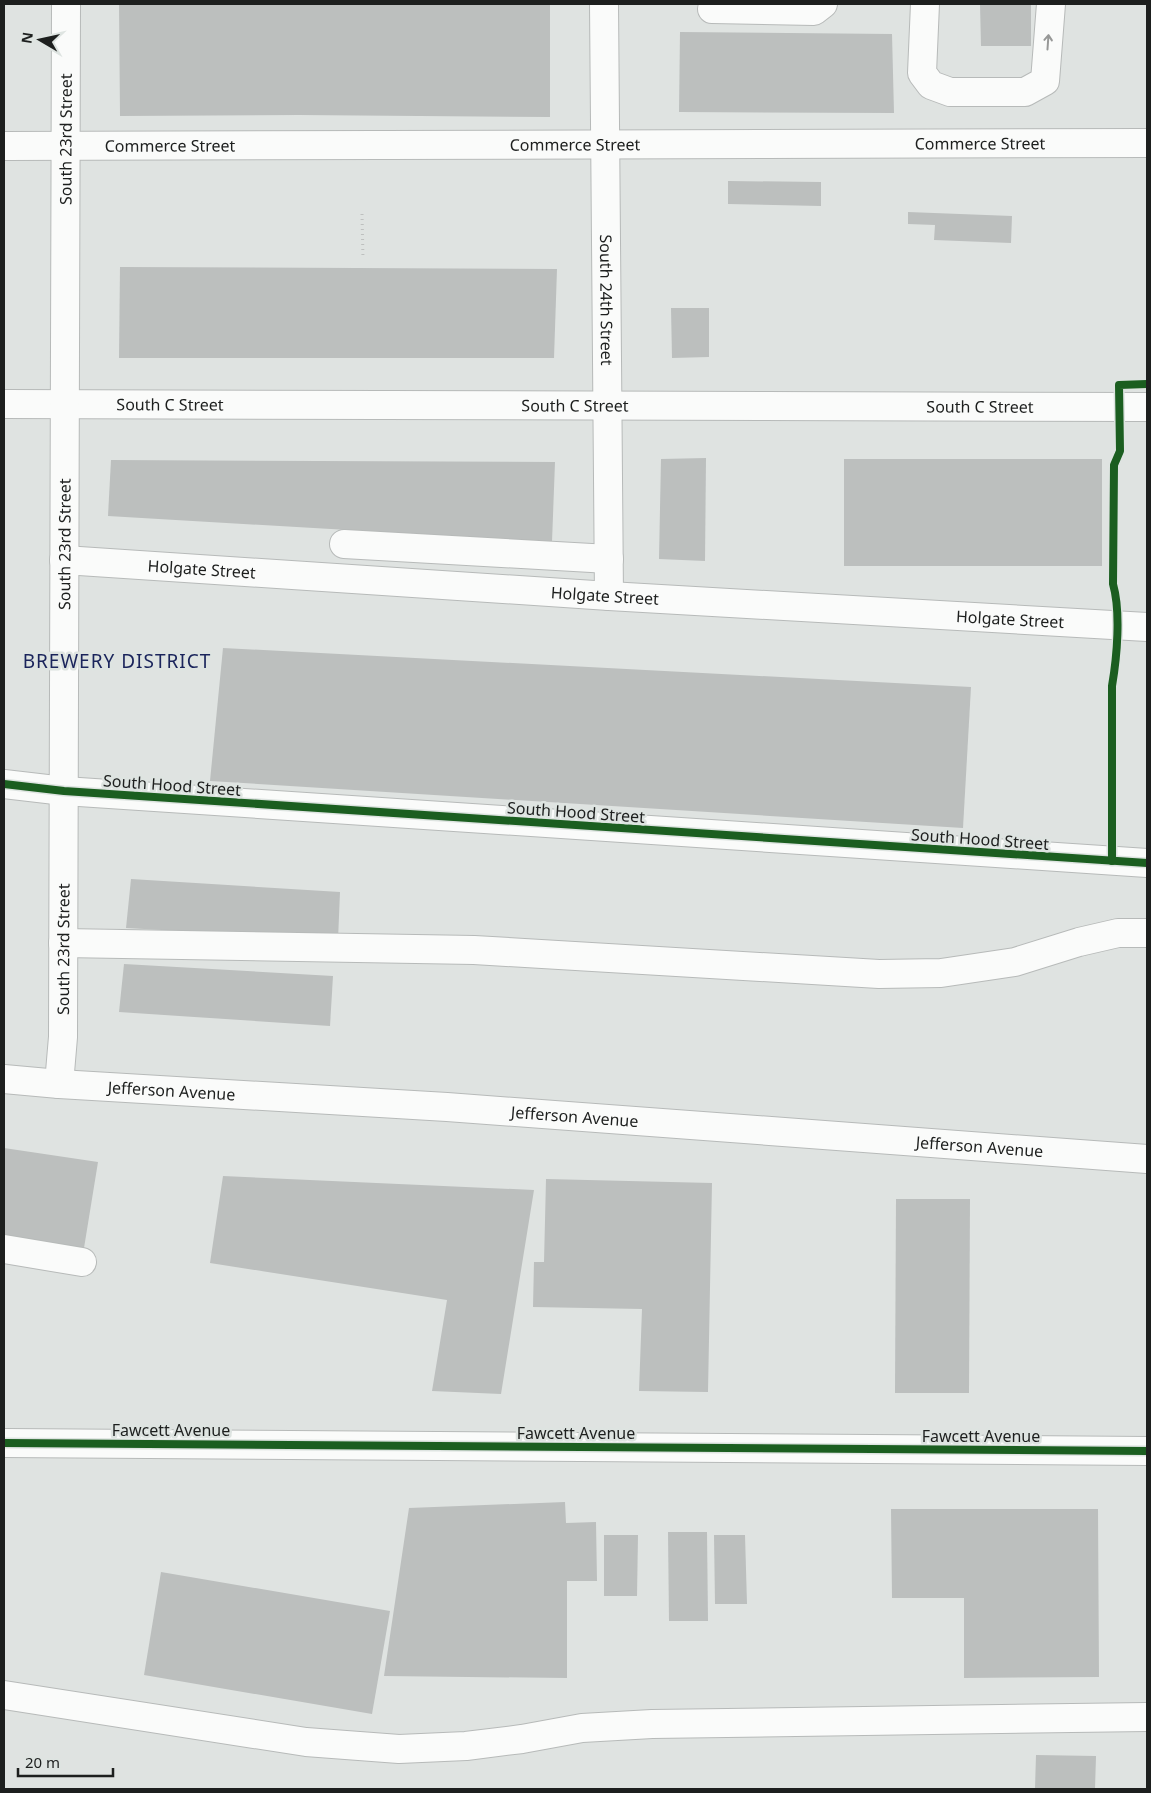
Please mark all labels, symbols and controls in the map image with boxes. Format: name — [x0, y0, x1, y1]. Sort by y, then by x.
north arrow — [15, 15, 65, 65]
text: N — [16, 31, 37, 45]
one-way arrow — [1044, 35, 1053, 51]
street label: South 23rd Street — [54, 73, 77, 205]
street label: Commerce Street — [915, 132, 1046, 155]
street label: Commerce Street — [510, 133, 641, 156]
street label: Commerce Street — [105, 134, 236, 157]
street label: South 24th Street — [595, 234, 618, 366]
street label: South C Street — [116, 393, 224, 416]
street label: South C Street — [521, 394, 629, 417]
street label: South C Street — [926, 395, 1034, 418]
street label: South 23rd Street — [53, 478, 76, 610]
street label: Holgate Street — [147, 555, 257, 584]
street label: Holgate Street — [550, 581, 660, 610]
street label: Holgate Street — [955, 605, 1065, 633]
district label: BREWERY DISTRICT — [23, 648, 211, 674]
street label: South Hood Street — [102, 769, 242, 801]
street label: South Hood Street — [506, 796, 646, 828]
street label: South Hood Street — [910, 823, 1050, 855]
street label: South 23rd Street — [52, 883, 74, 1015]
street label: Jefferson Avenue — [105, 1076, 236, 1105]
street label: Jefferson Avenue — [508, 1101, 639, 1132]
street label: Jefferson Avenue — [913, 1131, 1044, 1162]
street label: Fawcett Avenue — [112, 1419, 230, 1441]
street label: Fawcett Avenue — [517, 1422, 635, 1444]
street label: Fawcett Avenue — [922, 1425, 1040, 1447]
scale bar — [18, 1746, 112, 1778]
text: 20 m — [25, 1752, 60, 1772]

